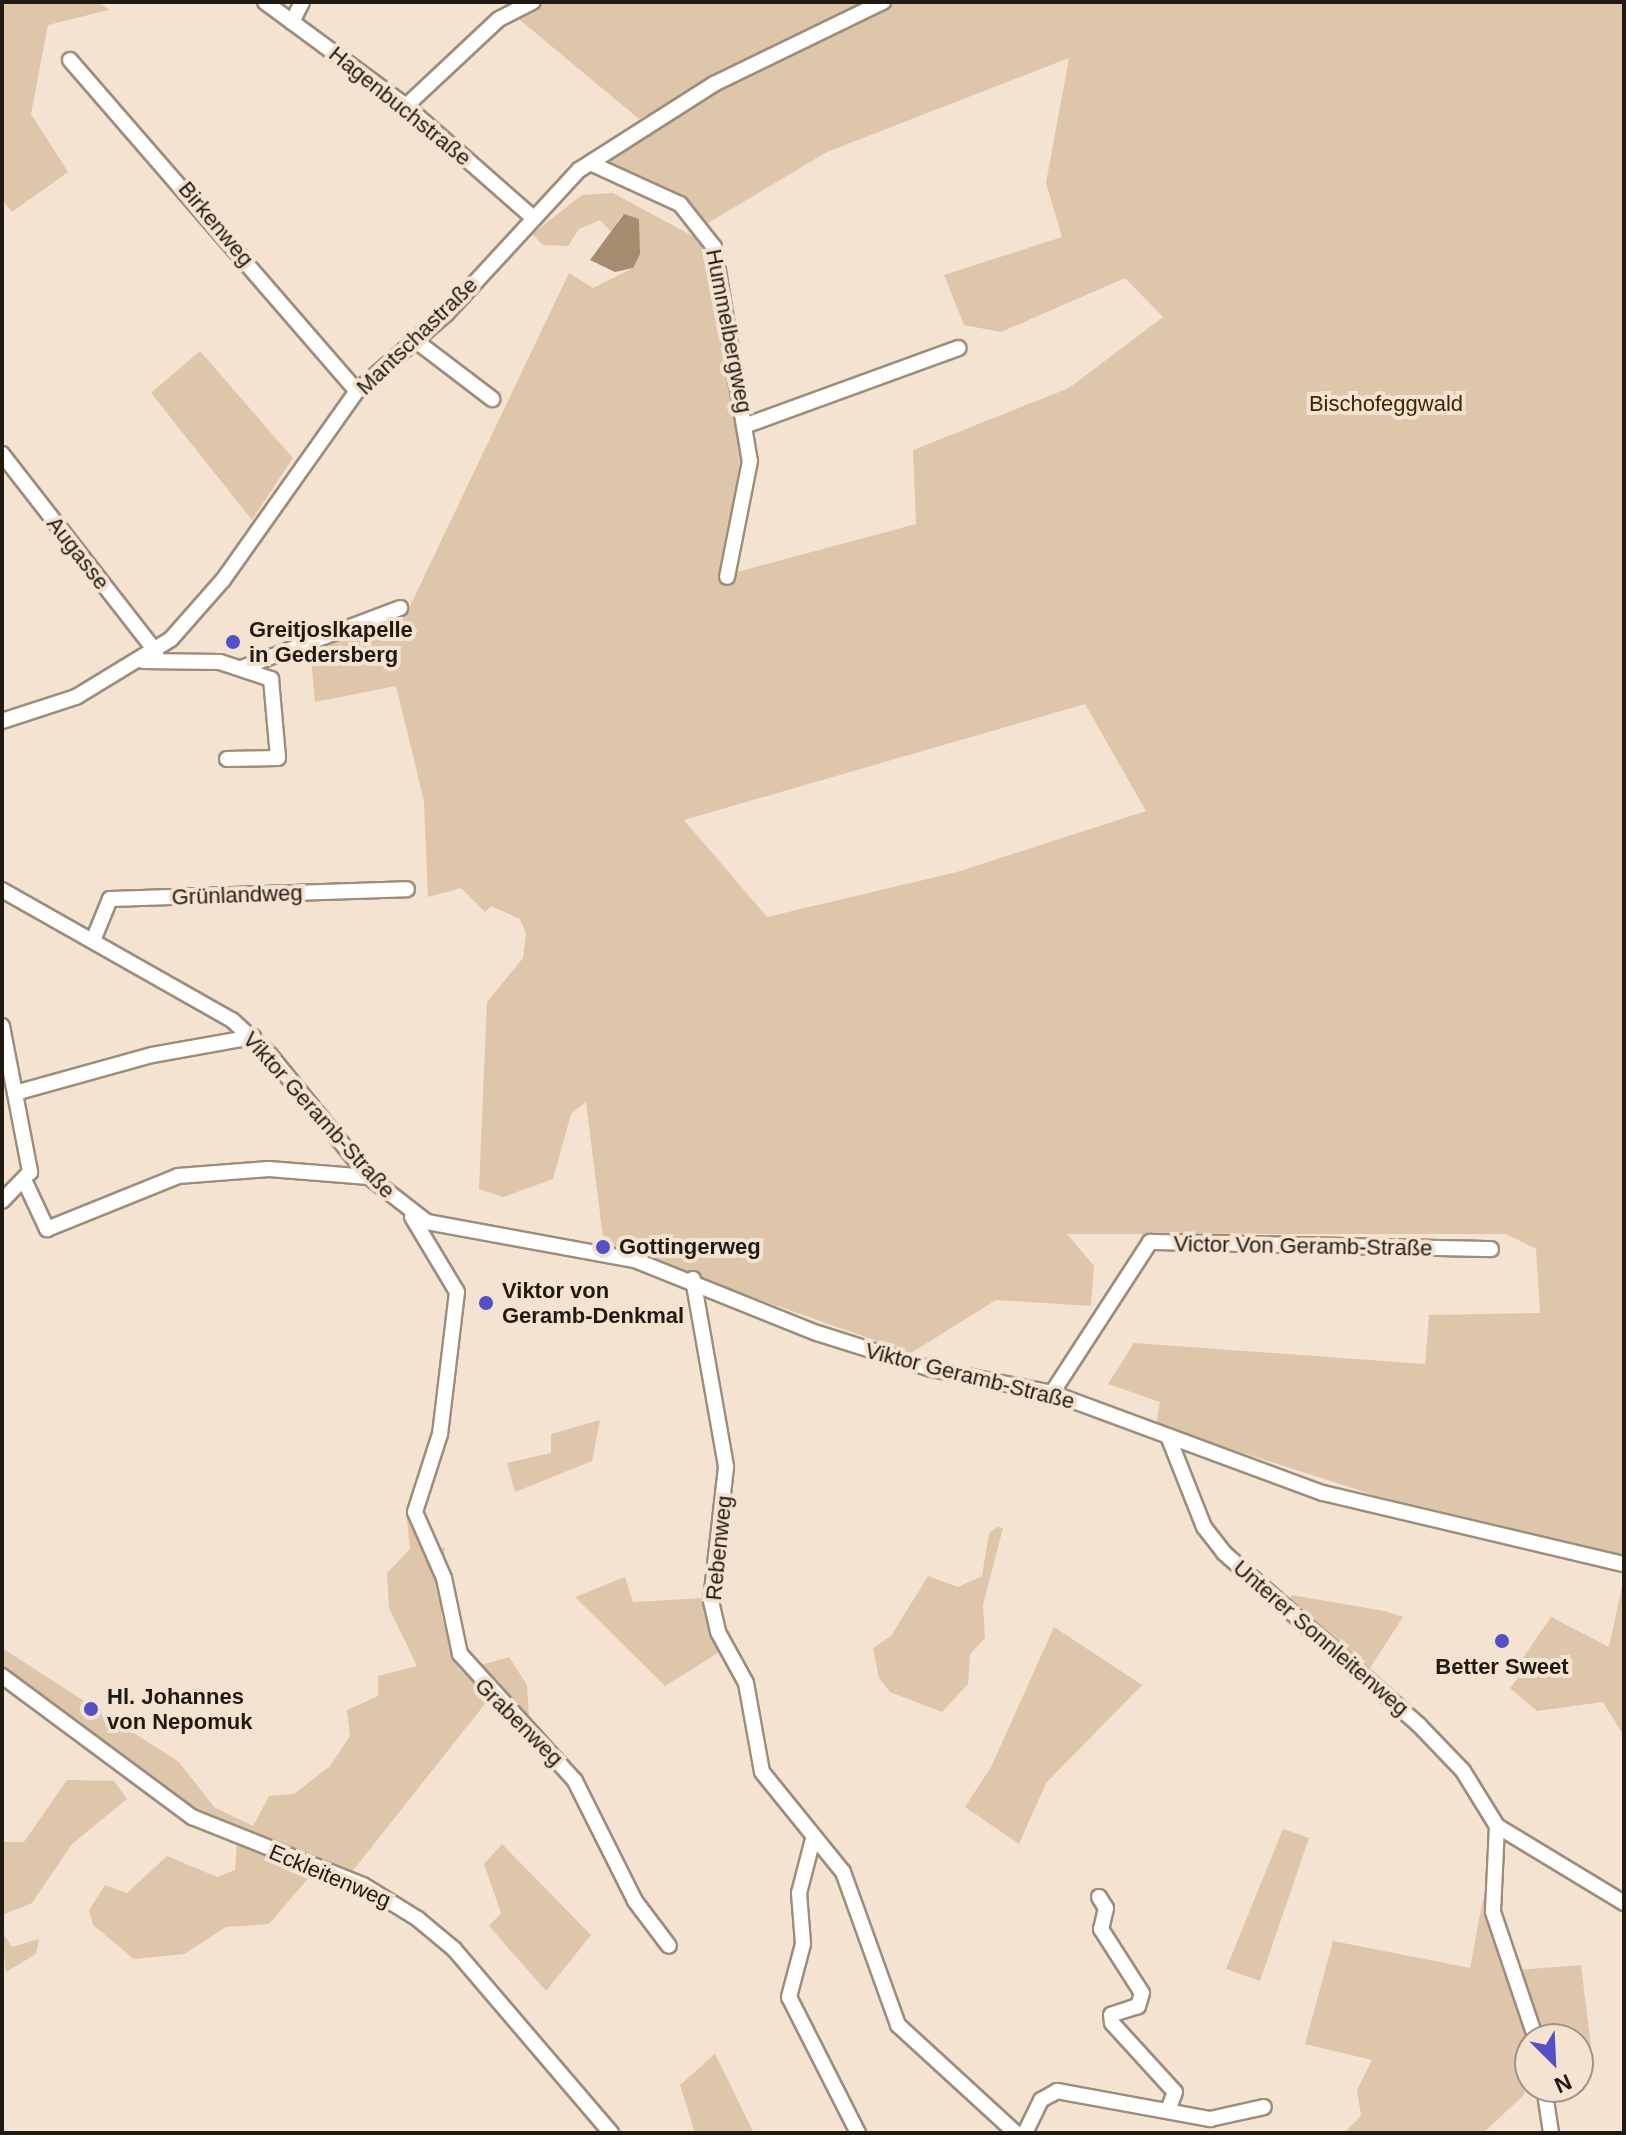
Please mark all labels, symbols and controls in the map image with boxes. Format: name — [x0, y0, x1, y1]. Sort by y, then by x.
street label: Hagenbuchstraße — [324, 41, 476, 171]
street label: Birkenweg — [173, 176, 259, 272]
street label: Hummelbergweg — [700, 247, 758, 415]
street label: Mantschastraße — [351, 272, 483, 400]
park label: Bischofeggwald — [1309, 391, 1463, 417]
street label: Augasse — [41, 511, 115, 595]
place label: Greitjoslkapelle in Gedersberg — [249, 616, 413, 668]
marker: Greitjoslkapelle in Gedersberg — [224, 633, 242, 651]
street label: Grünlandweg — [171, 880, 303, 910]
street label: Viktor Geramb-Straße — [237, 1026, 401, 1204]
street label: Victor Von Geramb-Straße — [1173, 1231, 1433, 1261]
place label: Gottingerweg — [619, 1234, 761, 1260]
marker: Gottingerweg — [594, 1238, 612, 1256]
place label: Viktor von Geramb-Denkmal — [502, 1277, 684, 1328]
marker: Viktor von Geramb-Denkmal — [477, 1294, 495, 1312]
street label: Viktor Geramb-Straße — [863, 1337, 1077, 1415]
street label: Rebenweg — [700, 1494, 738, 1602]
street label: Unterer Sonnleitenweg — [1228, 1555, 1414, 1721]
marker: Better Sweet — [1493, 1632, 1511, 1650]
place label: Better Sweet — [1435, 1654, 1569, 1680]
street label: Grabenweg — [469, 1672, 569, 1772]
place label: Hl. Johannes von Nepomuk — [107, 1683, 252, 1734]
marker: Hl. Johannes von Nepomuk — [82, 1700, 100, 1718]
street label: Eckleitenweg — [265, 1839, 395, 1913]
north arrow — [1514, 2023, 1594, 2103]
text: N — [1551, 2069, 1576, 2098]

